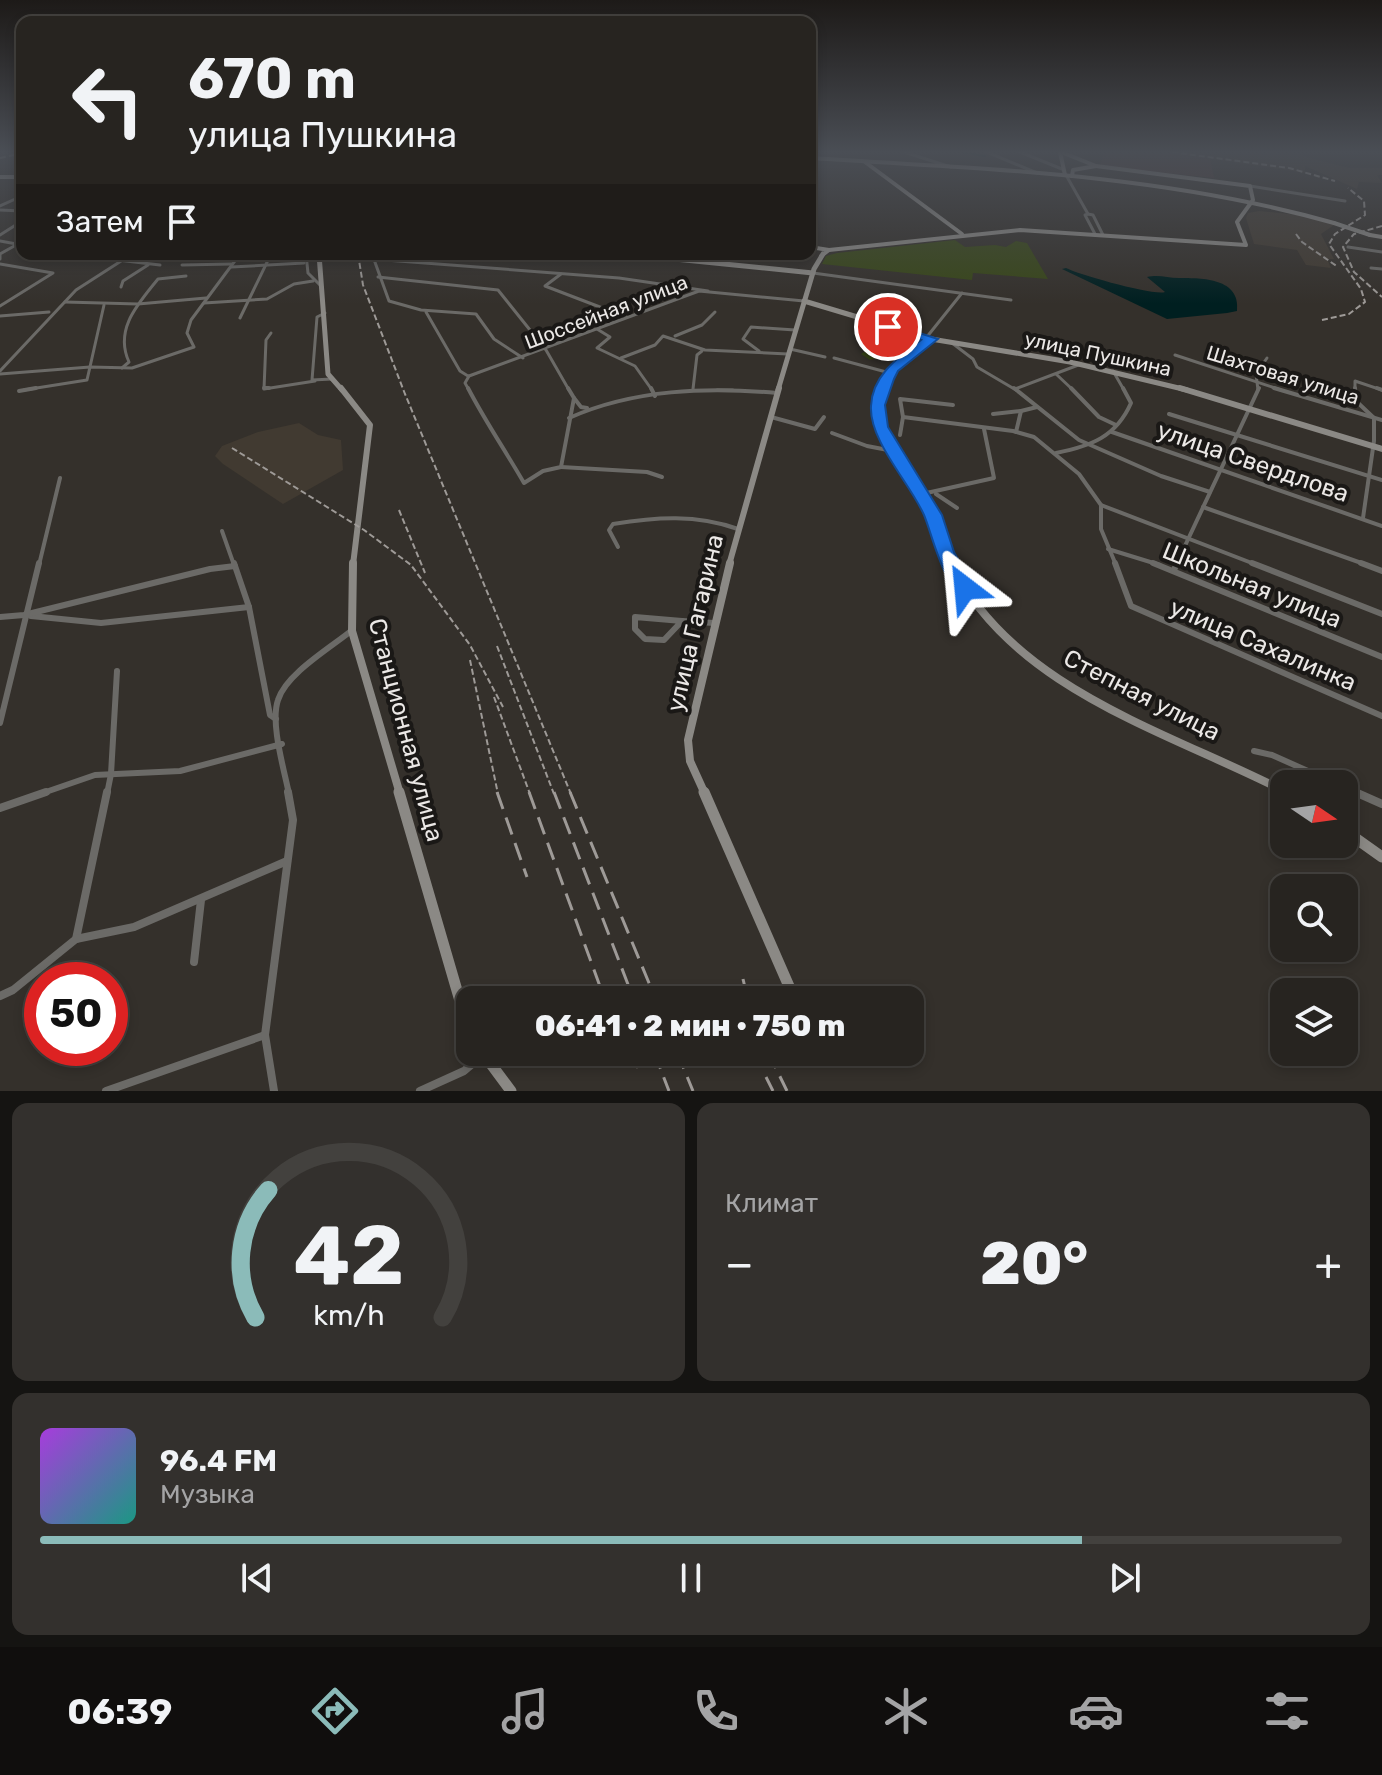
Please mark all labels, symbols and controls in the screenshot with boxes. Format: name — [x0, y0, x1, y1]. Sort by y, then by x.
text: 670 m — [188, 46, 356, 112]
icon: left — [56, 48, 160, 152]
text: улица Пушкина — [188, 113, 457, 156]
icon: arrive — [160, 200, 204, 244]
text: Затем — [56, 204, 144, 240]
street label: Шоссейная улица — [521, 270, 691, 354]
pin — [854, 293, 922, 361]
icon: arrive — [866, 305, 910, 349]
street label: улица Пушкина — [1022, 327, 1174, 381]
street label: Шахтовая улица — [1204, 340, 1362, 410]
street label: улица Свердлова — [1153, 416, 1353, 508]
street label: улица Гагарина — [661, 532, 729, 714]
street label: Школьная улица — [1158, 536, 1346, 634]
position arrow — [923, 546, 1007, 630]
street label: улица Сахалинка — [1166, 593, 1360, 697]
street label: Станционная улица — [363, 615, 449, 845]
street label: Степная улица — [1059, 644, 1225, 746]
north arrow — [1270, 770, 1358, 858]
map controls — [1270, 770, 1358, 1066]
button: search — [1270, 874, 1358, 962]
speed limit sign: 50 — [24, 962, 128, 1066]
button: layers — [1270, 978, 1358, 1066]
text: 06:41 · 2 мин · 750 m — [535, 1008, 845, 1044]
text: Климат — [725, 1188, 818, 1219]
text: 42 — [293, 1206, 404, 1305]
text: 20° — [980, 1228, 1088, 1299]
text: − — [725, 1238, 754, 1290]
text: + — [1315, 1238, 1342, 1290]
text: km/h — [313, 1298, 384, 1332]
text: 96.4 FM — [160, 1443, 277, 1479]
text: Музыка — [160, 1479, 255, 1510]
icon: previous — [235, 1556, 279, 1600]
icon: pause — [669, 1556, 713, 1600]
icon: next — [1103, 1556, 1147, 1600]
icon: directions — [307, 1683, 363, 1739]
icon: music — [497, 1683, 553, 1739]
icon: phone — [688, 1683, 744, 1739]
icon: climate — [878, 1683, 934, 1739]
icon: car — [1068, 1683, 1124, 1739]
icon: filters — [1259, 1683, 1315, 1739]
text: 06:39 — [67, 1690, 172, 1733]

